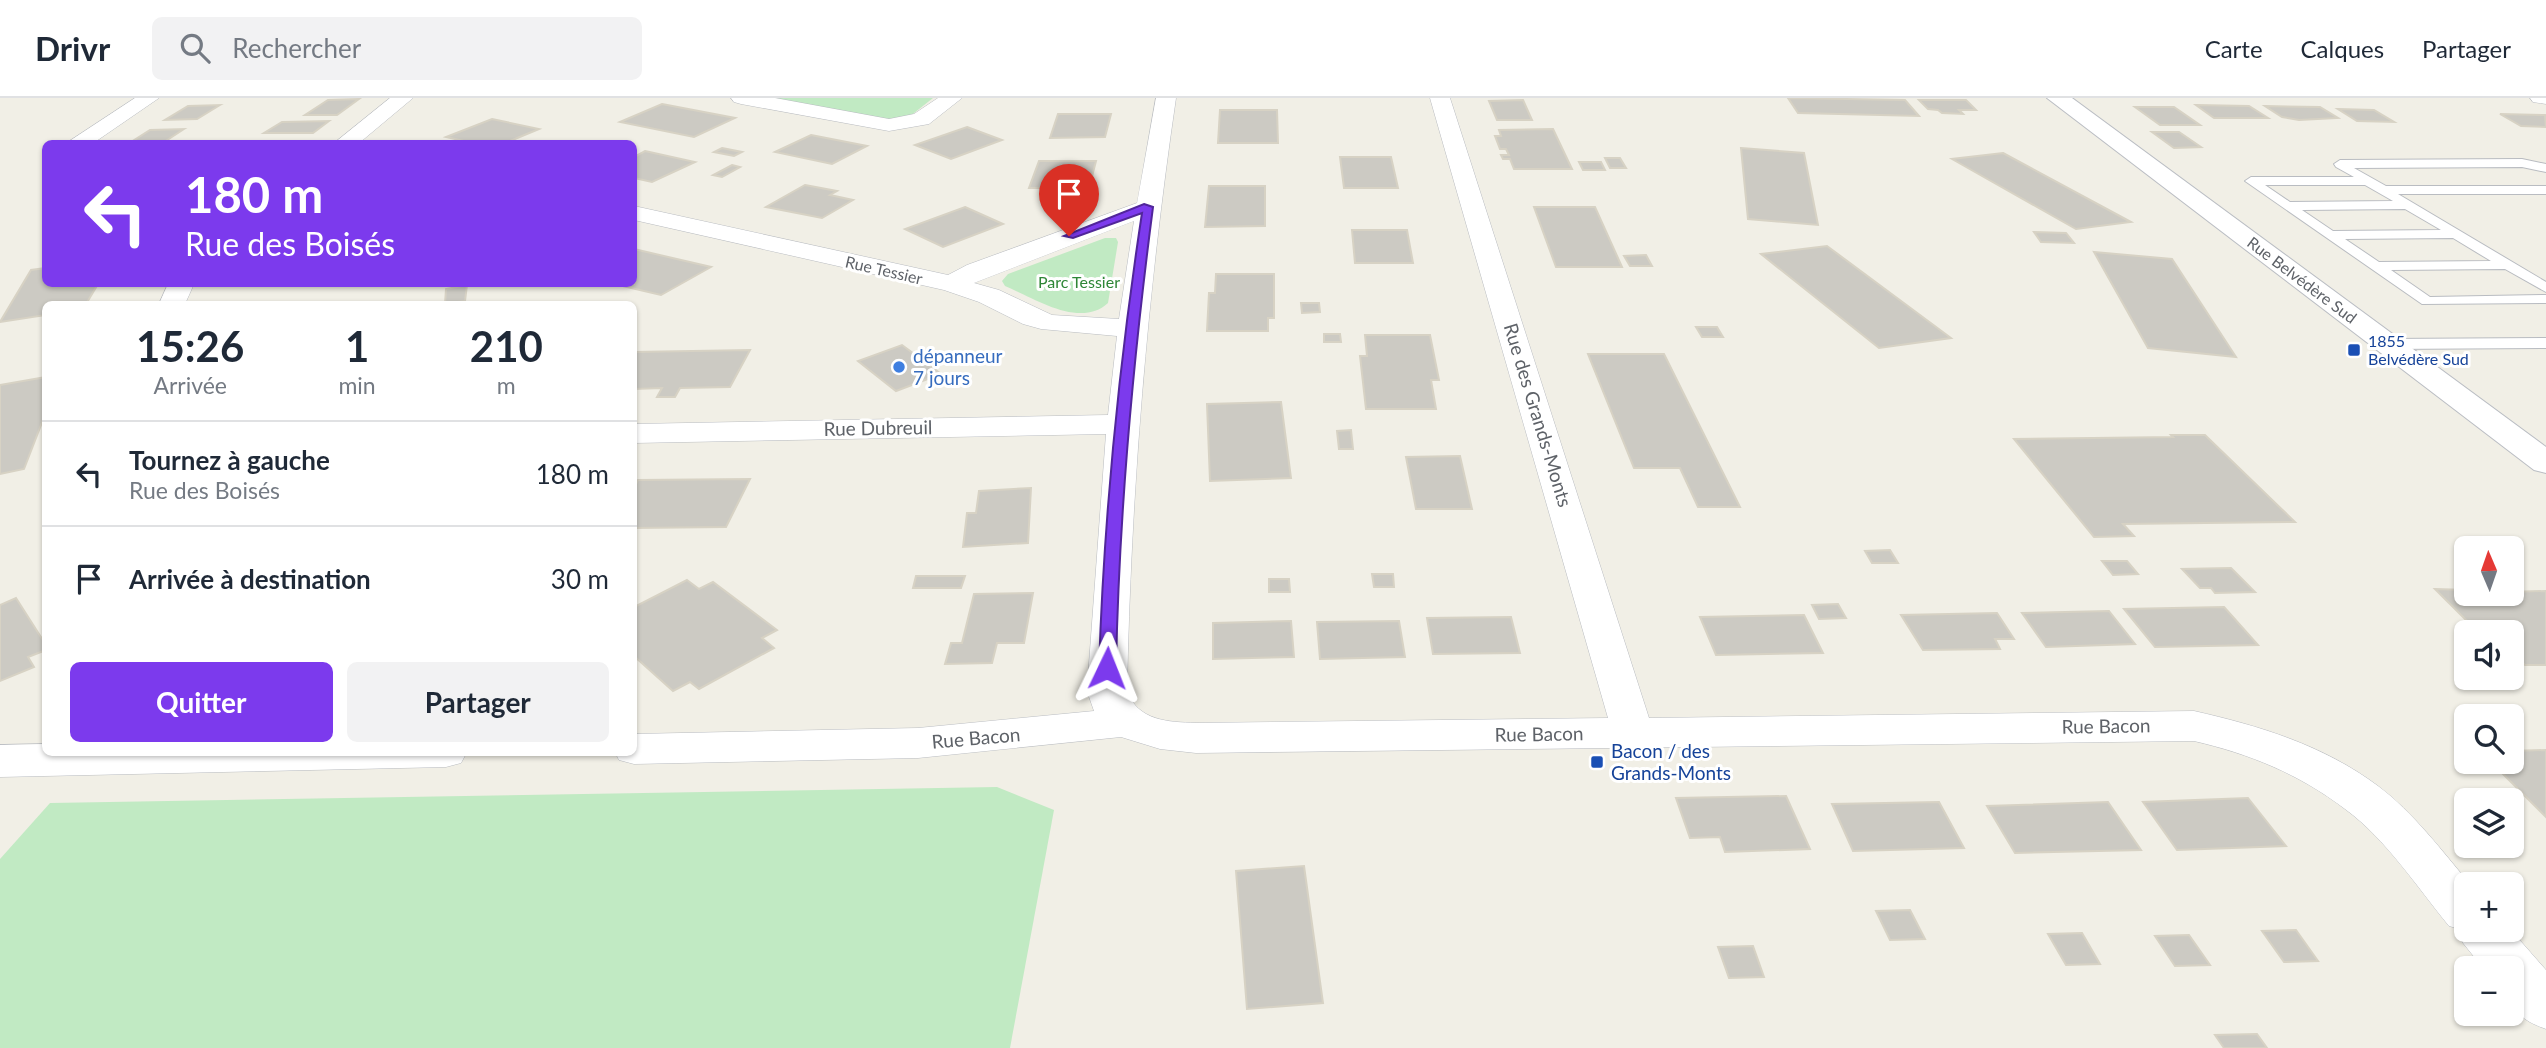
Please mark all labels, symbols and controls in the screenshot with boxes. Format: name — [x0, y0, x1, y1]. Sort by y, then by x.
search box — [152, 17, 642, 80]
text: Drivr — [35, 28, 110, 68]
icon: search — [176, 29, 214, 67]
text: Rechercher — [232, 32, 361, 64]
text: Carte — [2205, 34, 2263, 63]
text: Calques — [2301, 34, 2384, 63]
text: Partager — [2422, 34, 2511, 63]
pin — [1039, 164, 1099, 236]
text: 180 m — [185, 165, 323, 223]
icon: left — [70, 168, 161, 259]
icon: arrive — [1050, 175, 1088, 213]
text: Rue des Boisés — [185, 224, 395, 263]
street label: Rue Belvédère Sud — [2244, 232, 2361, 327]
street label: Rue Tessier — [844, 251, 925, 288]
park label: Parc Tessier — [1038, 272, 1120, 291]
street label: Rue des Grands-Monts — [1500, 320, 1577, 509]
text: 15:26 — [136, 321, 244, 371]
text: 1 — [345, 321, 369, 371]
text: 210 — [470, 321, 543, 371]
place label: 1855 Belvédère Sud — [2368, 331, 2469, 368]
marker: 1855 Belvédère Sud — [2346, 342, 2362, 358]
place label: dépanneur 7 jours — [913, 344, 1003, 389]
marker: dépanneur 7 jours — [891, 359, 907, 375]
text: Arrivée — [153, 371, 227, 399]
text: min — [338, 371, 376, 399]
text: m — [497, 371, 516, 399]
street label: Rue Dubreuil — [823, 415, 933, 440]
text: Tournez à gauche — [129, 444, 330, 476]
icon: left — [70, 455, 108, 493]
text: 180 m — [536, 458, 609, 490]
text: Rue des Boisés — [129, 476, 280, 504]
north arrow — [2454, 536, 2524, 606]
map controls — [2454, 536, 2524, 1026]
icon: arrive — [70, 560, 108, 598]
text: Arrivée à destination — [129, 563, 371, 595]
text: 30 m — [551, 563, 609, 595]
button: sound — [2454, 620, 2524, 690]
position arrow — [1070, 631, 1144, 705]
button: Quitter — [70, 662, 333, 742]
button: Partager — [347, 662, 609, 742]
button: search — [2454, 704, 2524, 774]
street label: Rue Bacon — [2061, 713, 2151, 738]
street label: Rue Bacon — [1494, 721, 1584, 746]
street label: Rue Bacon — [931, 722, 1021, 753]
place label: Bacon / des Grands-Monts — [1611, 739, 1731, 784]
marker: Bacon / des Grands-Monts — [1589, 754, 1605, 770]
button: layers — [2454, 788, 2524, 858]
button: + — [2454, 872, 2524, 942]
button: − — [2454, 956, 2524, 1026]

